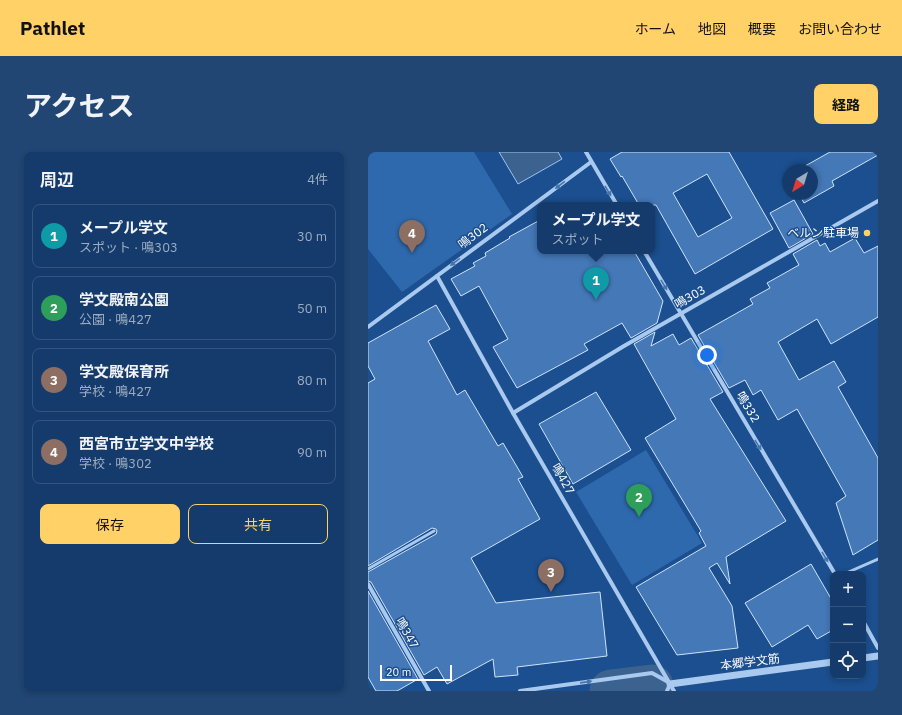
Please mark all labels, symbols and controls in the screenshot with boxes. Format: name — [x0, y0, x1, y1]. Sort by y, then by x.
text: Pathlet — [20, 16, 85, 40]
text: ホーム — [634, 20, 676, 38]
text: 地図 — [698, 20, 726, 38]
text: 概要 — [748, 20, 776, 38]
text: お問い合わせ — [798, 20, 882, 38]
button: 経路 — [814, 84, 878, 124]
text: アクセス — [24, 87, 135, 124]
north arrow — [782, 164, 818, 200]
text: 周辺 — [40, 169, 74, 191]
text: 4件 — [307, 171, 328, 188]
one-way arrow — [554, 181, 565, 189]
one-way arrow — [604, 186, 612, 196]
popup — [537, 202, 655, 254]
text: メープル学文 — [551, 210, 641, 229]
text: メープル学文 — [79, 218, 168, 237]
street label: 鳴302 — [455, 219, 491, 252]
pin: 4 — [399, 220, 425, 253]
place label: ベルン駐車場 — [787, 225, 859, 240]
text: 1 — [50, 228, 58, 245]
text: 30 m — [297, 228, 327, 245]
marker: ベルン駐車場 — [862, 228, 872, 238]
text: スポット — [551, 231, 603, 248]
text: スポット · 鳴303 — [79, 239, 178, 256]
one-way arrow — [450, 258, 461, 267]
pin: 1 — [583, 267, 609, 300]
one-way arrow — [660, 279, 667, 291]
street label: 鳴303 — [671, 282, 708, 311]
text: 学文殿南公園 — [79, 290, 169, 309]
text: 2 — [50, 300, 58, 317]
text: 50 m — [297, 300, 327, 317]
text: 公園 · 鳴427 — [79, 311, 152, 328]
your location — [697, 345, 717, 365]
text: 学文殿保育所 — [79, 362, 169, 381]
text: 3 — [50, 372, 58, 389]
text: 80 m — [297, 372, 327, 389]
text: 学校 · 鳴427 — [79, 383, 152, 400]
street label: 鳴332 — [733, 388, 764, 425]
text: 西宮市立学文中学校 — [79, 434, 214, 453]
one-way arrow — [755, 439, 762, 451]
text: 4 — [50, 444, 58, 461]
text: 90 m — [297, 444, 327, 461]
text: 学校 · 鳴302 — [79, 455, 152, 472]
street label: 鳴427 — [549, 460, 578, 497]
pin: 2 — [626, 484, 652, 517]
button: 保存 — [40, 504, 180, 544]
button: 共有 — [188, 504, 328, 544]
one-way arrow — [821, 551, 828, 563]
pin: 3 — [538, 559, 564, 592]
map controls — [830, 571, 866, 679]
button: + — [830, 571, 866, 607]
button: − — [830, 607, 866, 643]
street label: 鳴347 — [393, 614, 422, 651]
button: locate — [830, 643, 866, 679]
street label: 本郷学文筋 — [719, 650, 781, 673]
scale bar — [380, 663, 452, 682]
text: 20 m — [386, 665, 411, 679]
one-way arrow — [580, 679, 592, 685]

